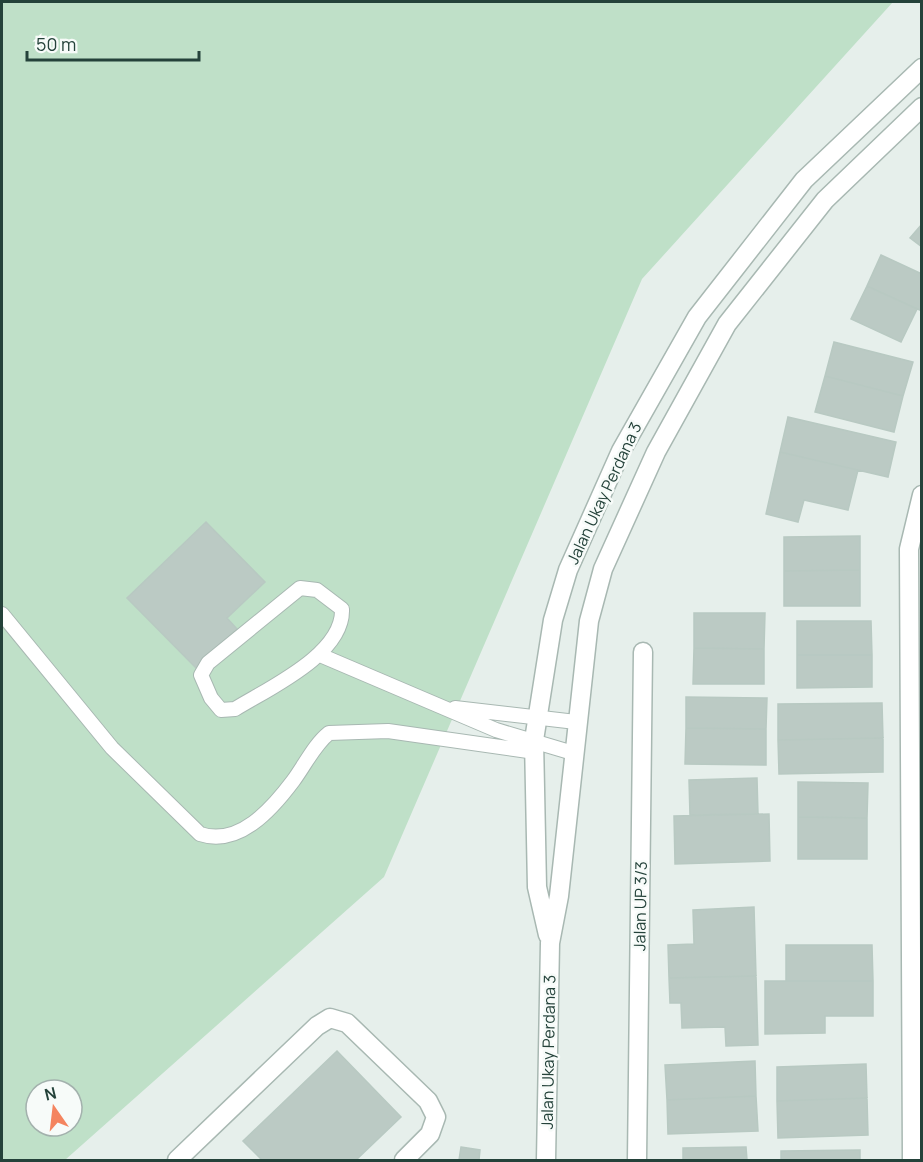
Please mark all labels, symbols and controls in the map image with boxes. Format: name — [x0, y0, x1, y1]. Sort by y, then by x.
scale bar — [27, 24, 200, 62]
text: 50 m — [36, 32, 76, 56]
street label: Jalan Ukay Perdana 3 — [561, 418, 647, 568]
street label: Jalan UP 3/3 — [628, 861, 652, 951]
street label: Jalan Ukay Perdana 3 — [536, 975, 560, 1129]
north arrow — [24, 1078, 84, 1138]
text: N — [42, 1081, 59, 1106]

